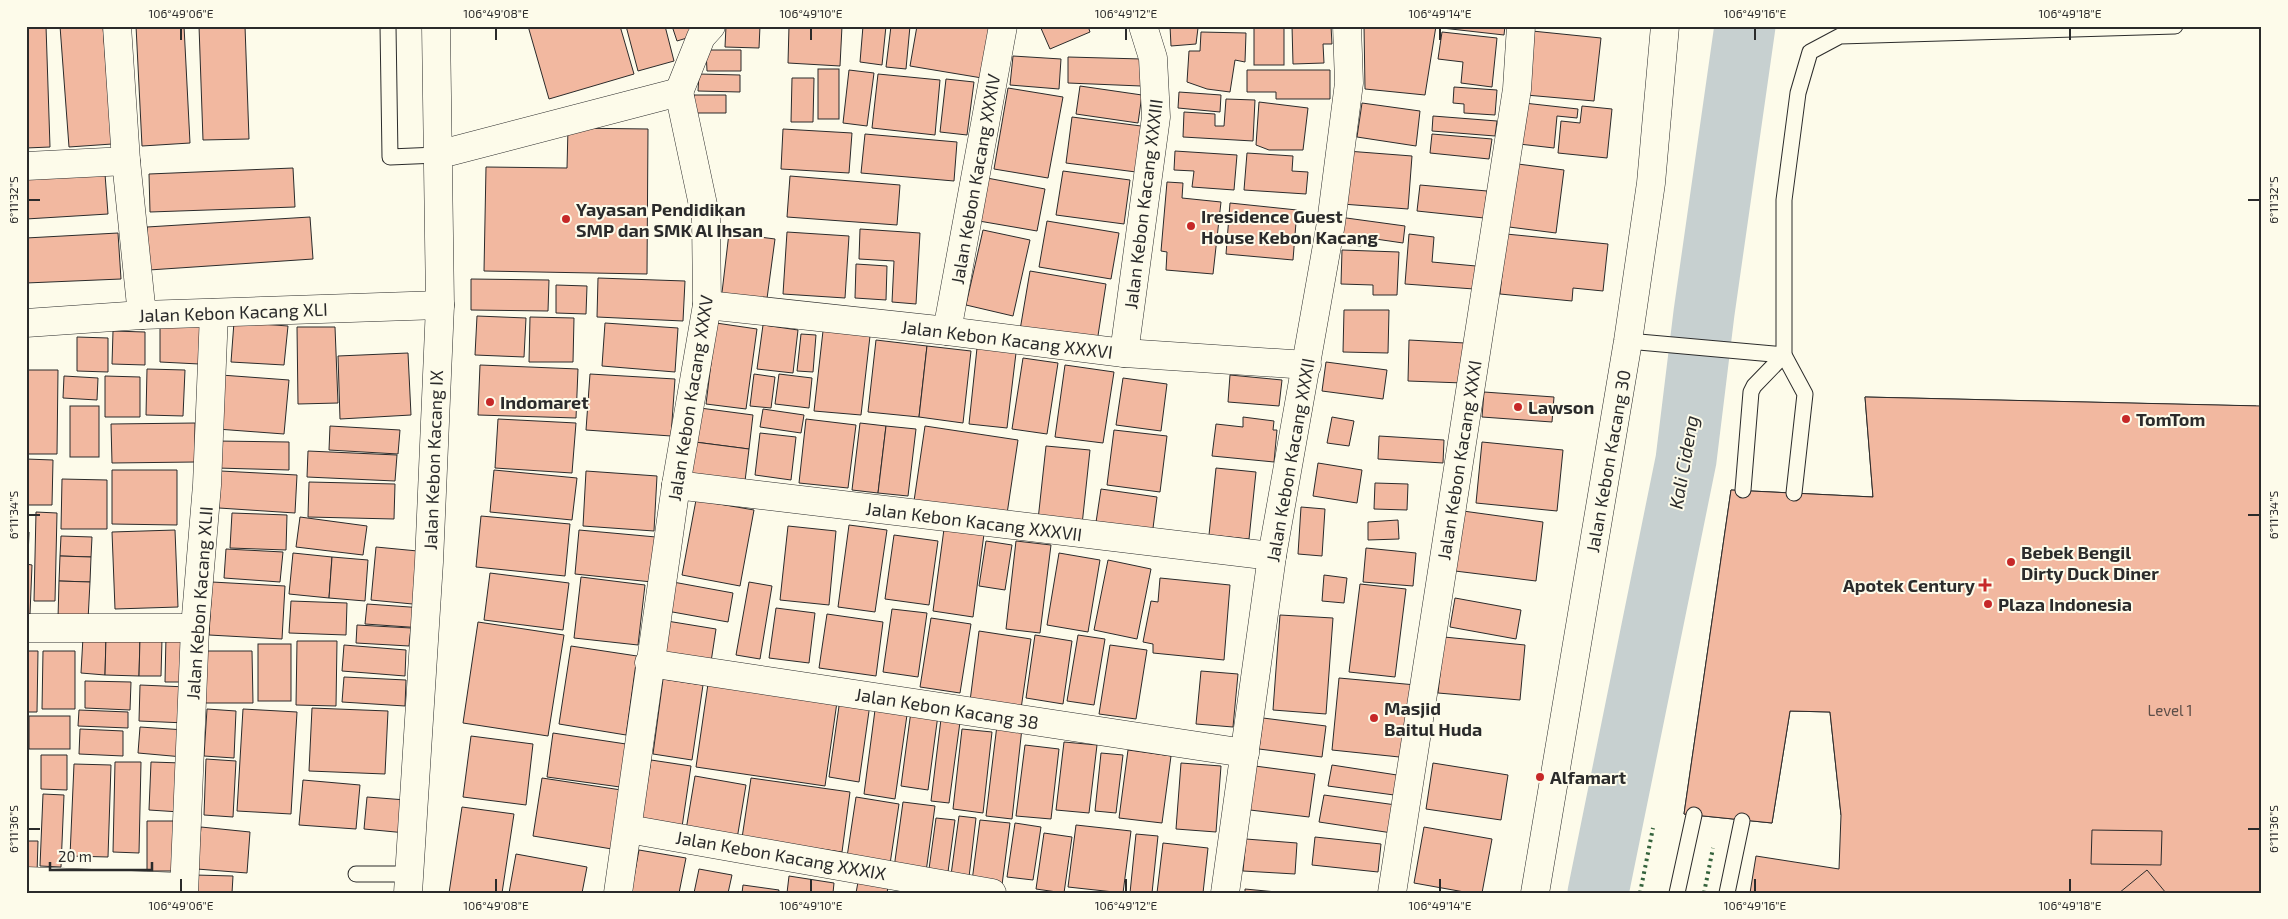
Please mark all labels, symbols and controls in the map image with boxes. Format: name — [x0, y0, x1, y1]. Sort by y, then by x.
text: 106°49'06"E — [148, 6, 214, 20]
text: 106°49'08"E — [463, 6, 529, 20]
text: 106°49'10"E — [780, 6, 843, 20]
text: 106°49'12"E — [1095, 6, 1158, 20]
text: 106°49'14"E — [1408, 6, 1472, 20]
text: 106°49'16"E — [1724, 6, 1787, 20]
text: 106°49'18"E — [2038, 6, 2102, 20]
street label: Jalan Kebon Kacang XXXIV — [946, 72, 1004, 286]
street label: Jalan Kebon Kacang XXXIII — [1119, 98, 1167, 310]
text: 6°11'32"S — [6, 176, 20, 224]
text: 6°11'32"S — [2266, 176, 2280, 224]
place label: Yayasan Pendidikan SMP dan SMK Al Ihsan — [576, 198, 763, 241]
place label: Iresidence Guest House Kebon Kacang — [1201, 205, 1379, 248]
marker: Yayasan Pendidikan SMP dan SMK Al Ihsan — [560, 213, 572, 225]
marker: Iresidence Guest House Kebon Kacang — [1185, 220, 1197, 232]
street label: Jalan Kebon Kacang XXXV — [663, 293, 717, 503]
street label: Jalan Kebon Kacang XLI — [138, 298, 328, 326]
street label: Jalan Kebon Kacang XXXVI — [900, 315, 1114, 363]
street label: Jalan Kebon Kacang XXXII — [1261, 356, 1319, 564]
street label: Jalan Kebon Kacang XXXI — [1432, 358, 1486, 562]
street label: Jalan Kebon Kacang 30 — [1581, 368, 1635, 554]
street label: Jalan Kebon Kacang IX — [419, 370, 447, 550]
place label: Indomaret — [500, 391, 589, 413]
marker: Indomaret — [484, 396, 496, 408]
place label: Lawson — [1528, 396, 1594, 418]
marker: Lawson — [1512, 401, 1524, 413]
place label: TomTom — [2136, 408, 2205, 430]
water label: Kali Cideng — [1663, 413, 1703, 511]
marker: TomTom — [2120, 413, 2132, 425]
text: 6°11'34"S — [6, 491, 20, 539]
text: 6°11'34"S — [2266, 491, 2280, 539]
street label: Jalan Kebon Kacang XXXVII — [865, 497, 1083, 545]
street label: Jalan Kebon Kacang XLII — [181, 505, 217, 701]
place label: Bebek Bengil Dirty Duck Diner — [2021, 541, 2159, 584]
marker: Bebek Bengil Dirty Duck Diner — [2005, 556, 2017, 568]
place label: Apotek Century — [1843, 574, 1976, 596]
marker: Apotek Century — [1979, 579, 1991, 591]
place label: Plaza Indonesia — [1998, 593, 2132, 615]
marker: Plaza Indonesia — [1982, 598, 1994, 610]
street label: Jalan Kebon Kacang 38 — [854, 683, 1040, 733]
place label: Masjid Baitul Huda — [1384, 697, 1482, 740]
house number: Level 1 — [2147, 701, 2193, 719]
marker: Masjid Baitul Huda — [1368, 712, 1380, 724]
place label: Alfamart — [1550, 766, 1627, 788]
marker: Alfamart — [1534, 771, 1546, 783]
text: 6°11'36"S — [6, 805, 20, 853]
text: 6°11'36"S — [2266, 805, 2280, 853]
street label: Jalan Kebon Kacang XXXIX — [674, 826, 888, 884]
scale bar — [50, 839, 152, 871]
text: 20 m — [58, 847, 92, 865]
text: 106°49'06"E — [148, 898, 214, 912]
text: 106°49'08"E — [463, 898, 529, 912]
text: 106°49'10"E — [780, 898, 843, 912]
text: 106°49'12"E — [1095, 898, 1158, 912]
text: 106°49'14"E — [1408, 898, 1472, 912]
text: 106°49'16"E — [1724, 898, 1787, 912]
text: 106°49'18"E — [2038, 898, 2102, 912]

